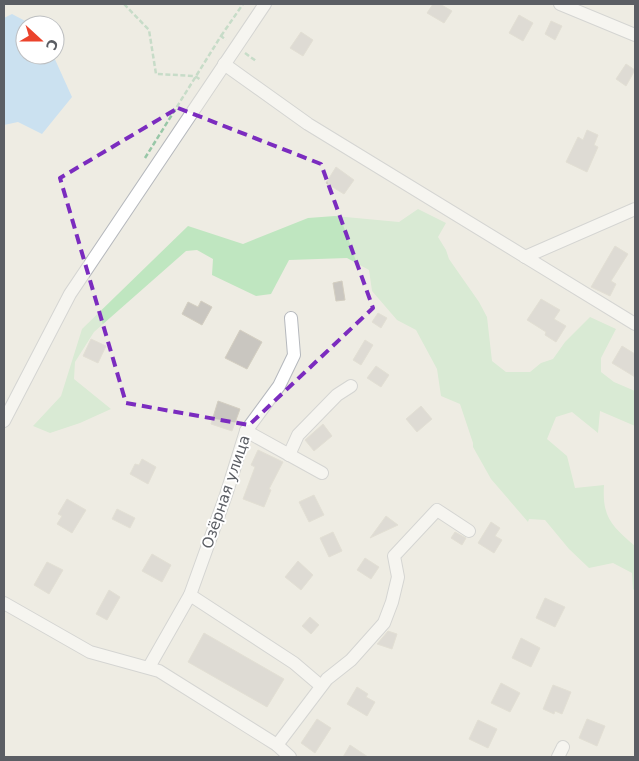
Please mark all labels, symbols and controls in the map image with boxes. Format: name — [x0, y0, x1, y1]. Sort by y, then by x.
north arrow — [15, 15, 65, 65]
text: С — [43, 37, 61, 52]
street label: Озёрная улица — [198, 433, 254, 551]

